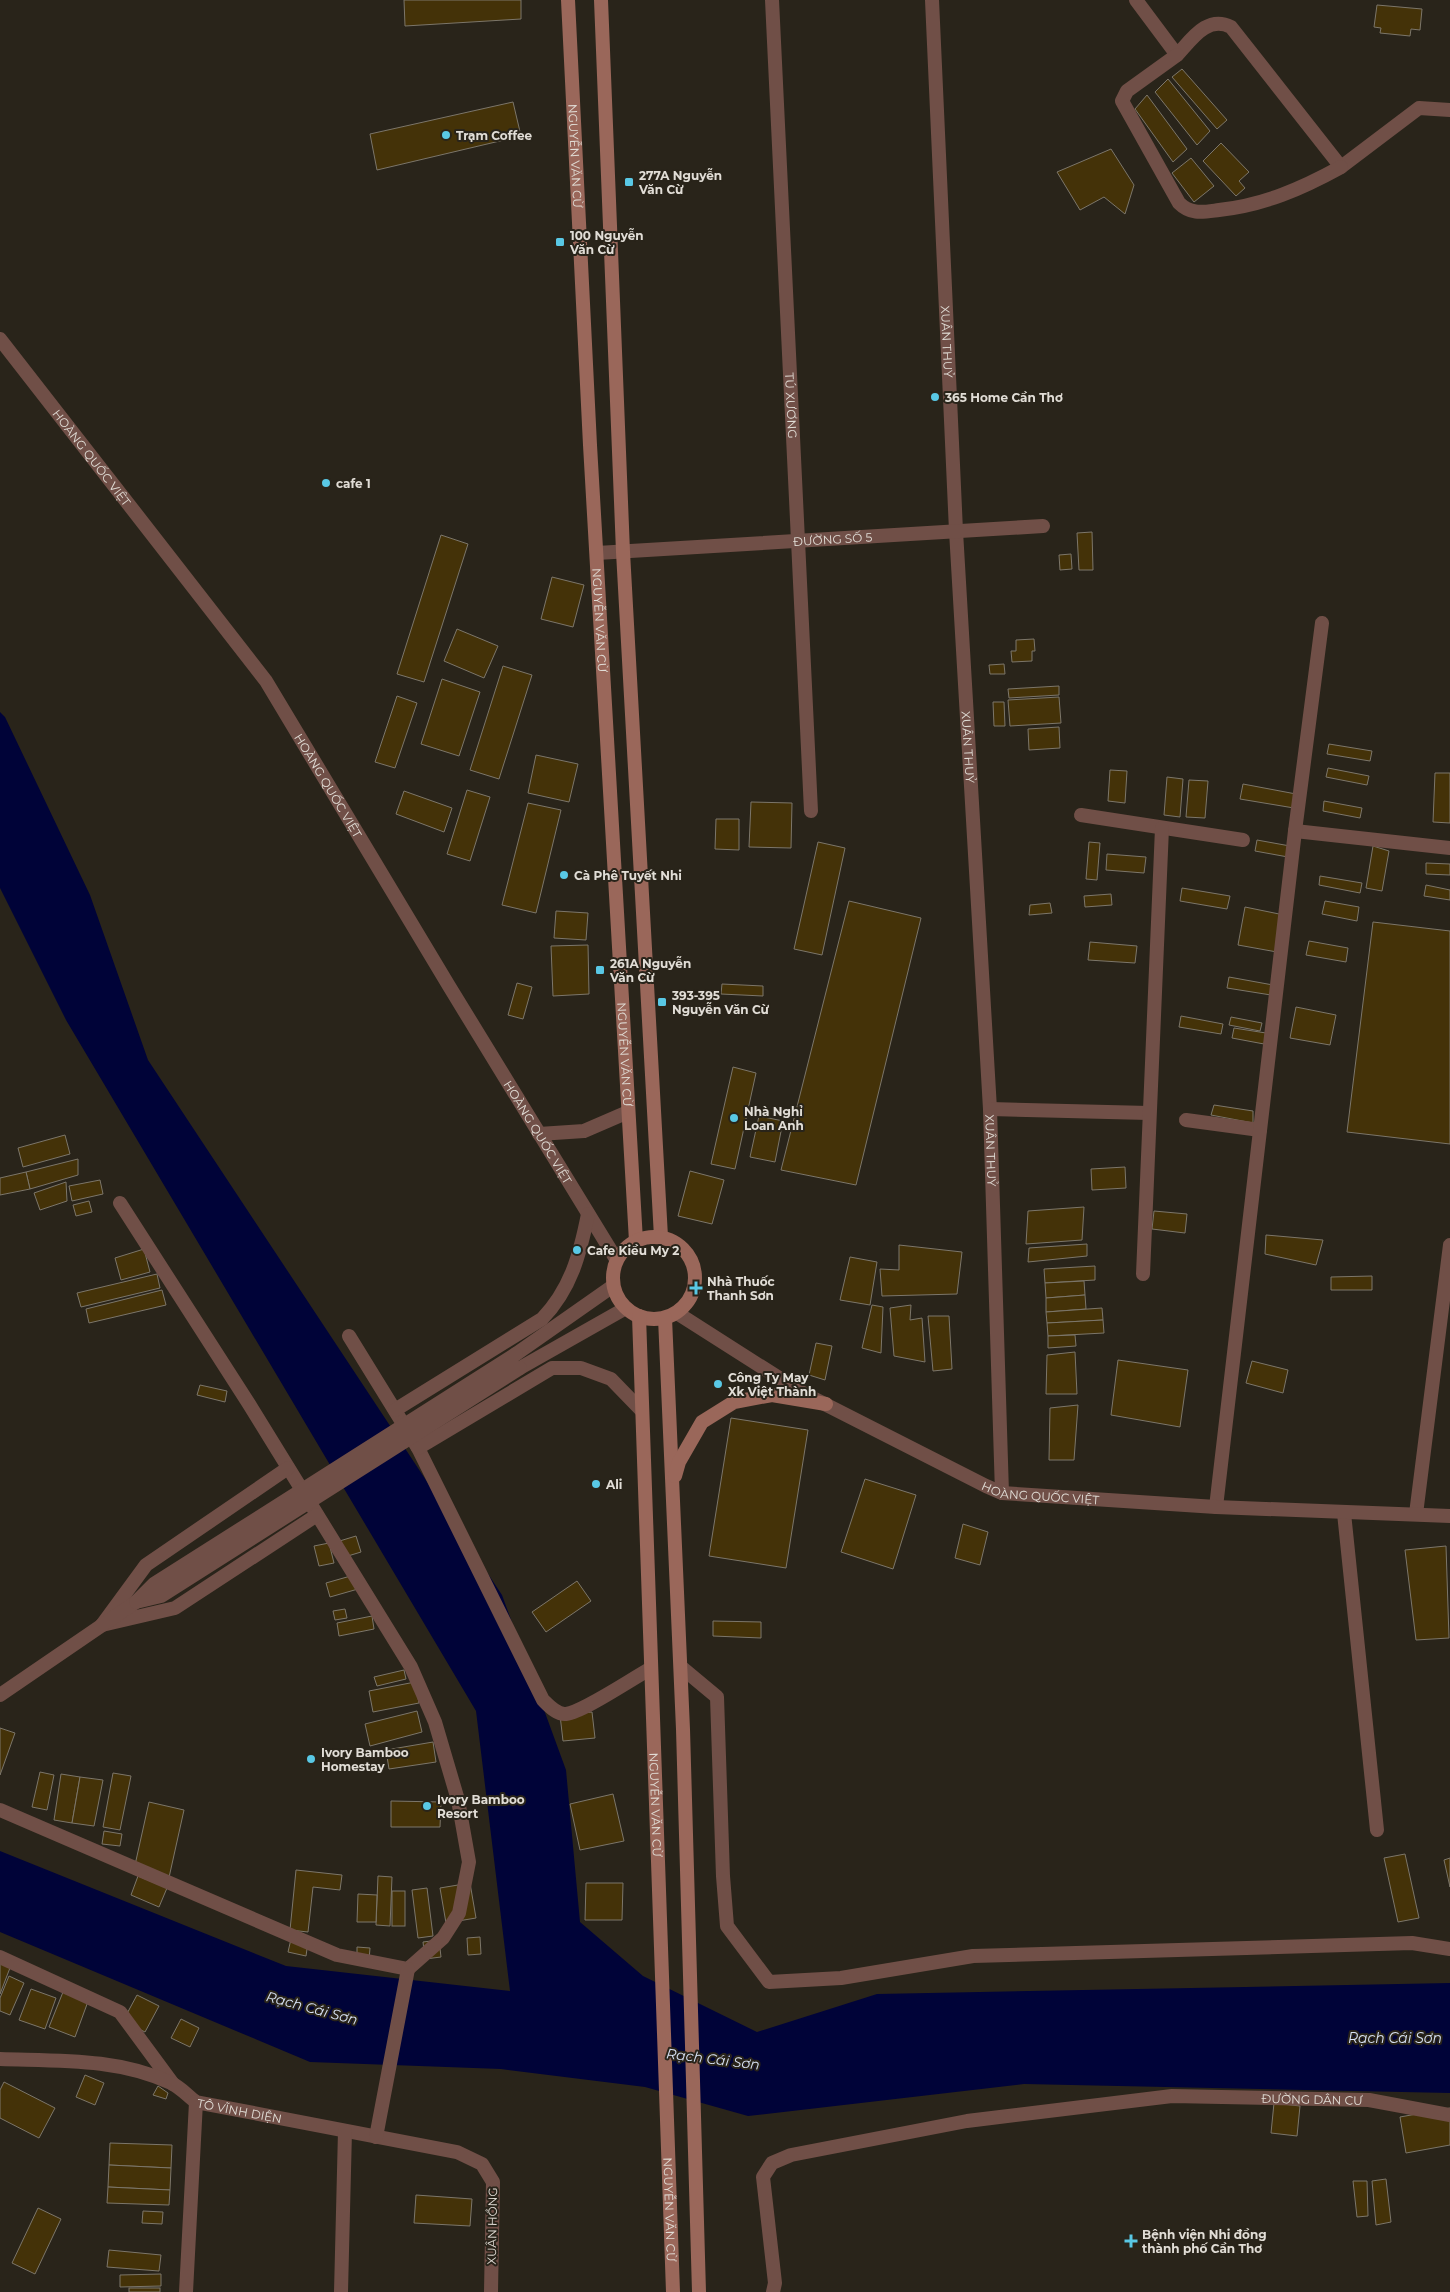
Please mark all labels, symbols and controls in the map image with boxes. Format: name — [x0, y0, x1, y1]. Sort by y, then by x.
street label: NGUYỄN VĂN CỪ — [566, 103, 586, 209]
place label: Trạm Coffee — [456, 128, 533, 143]
marker: Trạm Coffee — [440, 129, 452, 141]
place label: 277A Nguyễn Văn Cừ — [638, 168, 722, 197]
marker: 277A Nguyễn Văn Cừ — [623, 176, 635, 188]
place label: 100 Nguyễn Văn Cừ — [569, 228, 644, 257]
marker: 100 Nguyễn Văn Cừ — [554, 236, 566, 248]
street label: XUÂN THUỶ — [938, 305, 957, 378]
street label: TÚ XƯƠNG — [782, 372, 801, 439]
place label: 365 Home Cần Thơ — [944, 390, 1063, 405]
marker: 365 Home Cần Thơ — [929, 391, 941, 403]
street label: HOÀNG QUỐC VIỆT — [50, 406, 134, 509]
place label: cafe 1 — [336, 476, 371, 491]
marker: cafe 1 — [320, 477, 332, 489]
street label: ĐƯỜNG SỐ 5 — [793, 529, 873, 549]
street label: NGUYỄN VĂN CỪ — [590, 568, 611, 673]
street label: XUÂN THUỶ — [959, 711, 978, 784]
street label: HOÀNG QUỐC VIỆT — [292, 731, 366, 840]
place label: Cà Phê Tuyết Nhi — [574, 868, 682, 883]
marker: Cà Phê Tuyết Nhi — [558, 869, 570, 881]
place label: 261A Nguyễn Văn Cừ — [609, 956, 691, 985]
marker: 261A Nguyễn Văn Cừ — [594, 964, 606, 976]
place label: 393-395 Nguyễn Văn Cừ — [671, 988, 770, 1017]
marker: 393-395 Nguyễn Văn Cừ — [656, 996, 668, 1008]
street label: NGUYỄN VĂN CỪ — [615, 1002, 636, 1107]
street label: HOÀNG QUỐC VIỆT — [501, 1077, 576, 1187]
place label: Nhà Nghỉ Loan Anh — [744, 1104, 804, 1133]
marker: Nhà Nghỉ Loan Anh — [728, 1112, 740, 1124]
street label: XUÂN THUỶ — [983, 1114, 1000, 1187]
place label: Cafe Kiều My 2 — [587, 1243, 679, 1258]
marker: Cafe Kiều My 2 — [571, 1244, 583, 1256]
place label: Nhà Thuốc Thanh Sơn — [707, 1274, 775, 1303]
marker: Nhà Thuốc Thanh Sơn — [689, 1281, 703, 1295]
place label: Công Ty May Xk Việt Thành — [728, 1370, 816, 1399]
marker: Công Ty May Xk Việt Thành — [712, 1378, 724, 1390]
place label: Ali — [605, 1477, 622, 1492]
marker: Ali — [590, 1478, 602, 1490]
street label: HOÀNG QUỐC VIỆT — [979, 1478, 1100, 1507]
place label: Ivory Bamboo Homestay — [321, 1745, 409, 1774]
street label: NGUYỄN VĂN CỪ — [647, 1752, 665, 1858]
marker: Ivory Bamboo Homestay — [305, 1753, 317, 1765]
place label: Ivory Bamboo Resort — [437, 1792, 525, 1821]
marker: Ivory Bamboo Resort — [421, 1800, 433, 1812]
water label: Rạch Cái Sơn — [264, 1987, 360, 2029]
water label: Rạch Cái Sơn — [1348, 2029, 1442, 2047]
water label: Rạch Cái Sơn — [665, 2044, 761, 2074]
street label: ĐƯỜNG DÂN CƯ — [1261, 2090, 1363, 2107]
street label: TÔ VĨNH DIỆN — [196, 2095, 283, 2126]
street label: NGUYỄN VĂN CỪ — [661, 2157, 679, 2262]
street label: XUÂN HỒNG — [484, 2187, 500, 2265]
place label: Bệnh viện Nhi đồng thành phố Cần Thơ — [1142, 2227, 1267, 2256]
marker: Bệnh viện Nhi đồng thành phố Cần Thơ — [1124, 2234, 1138, 2248]

